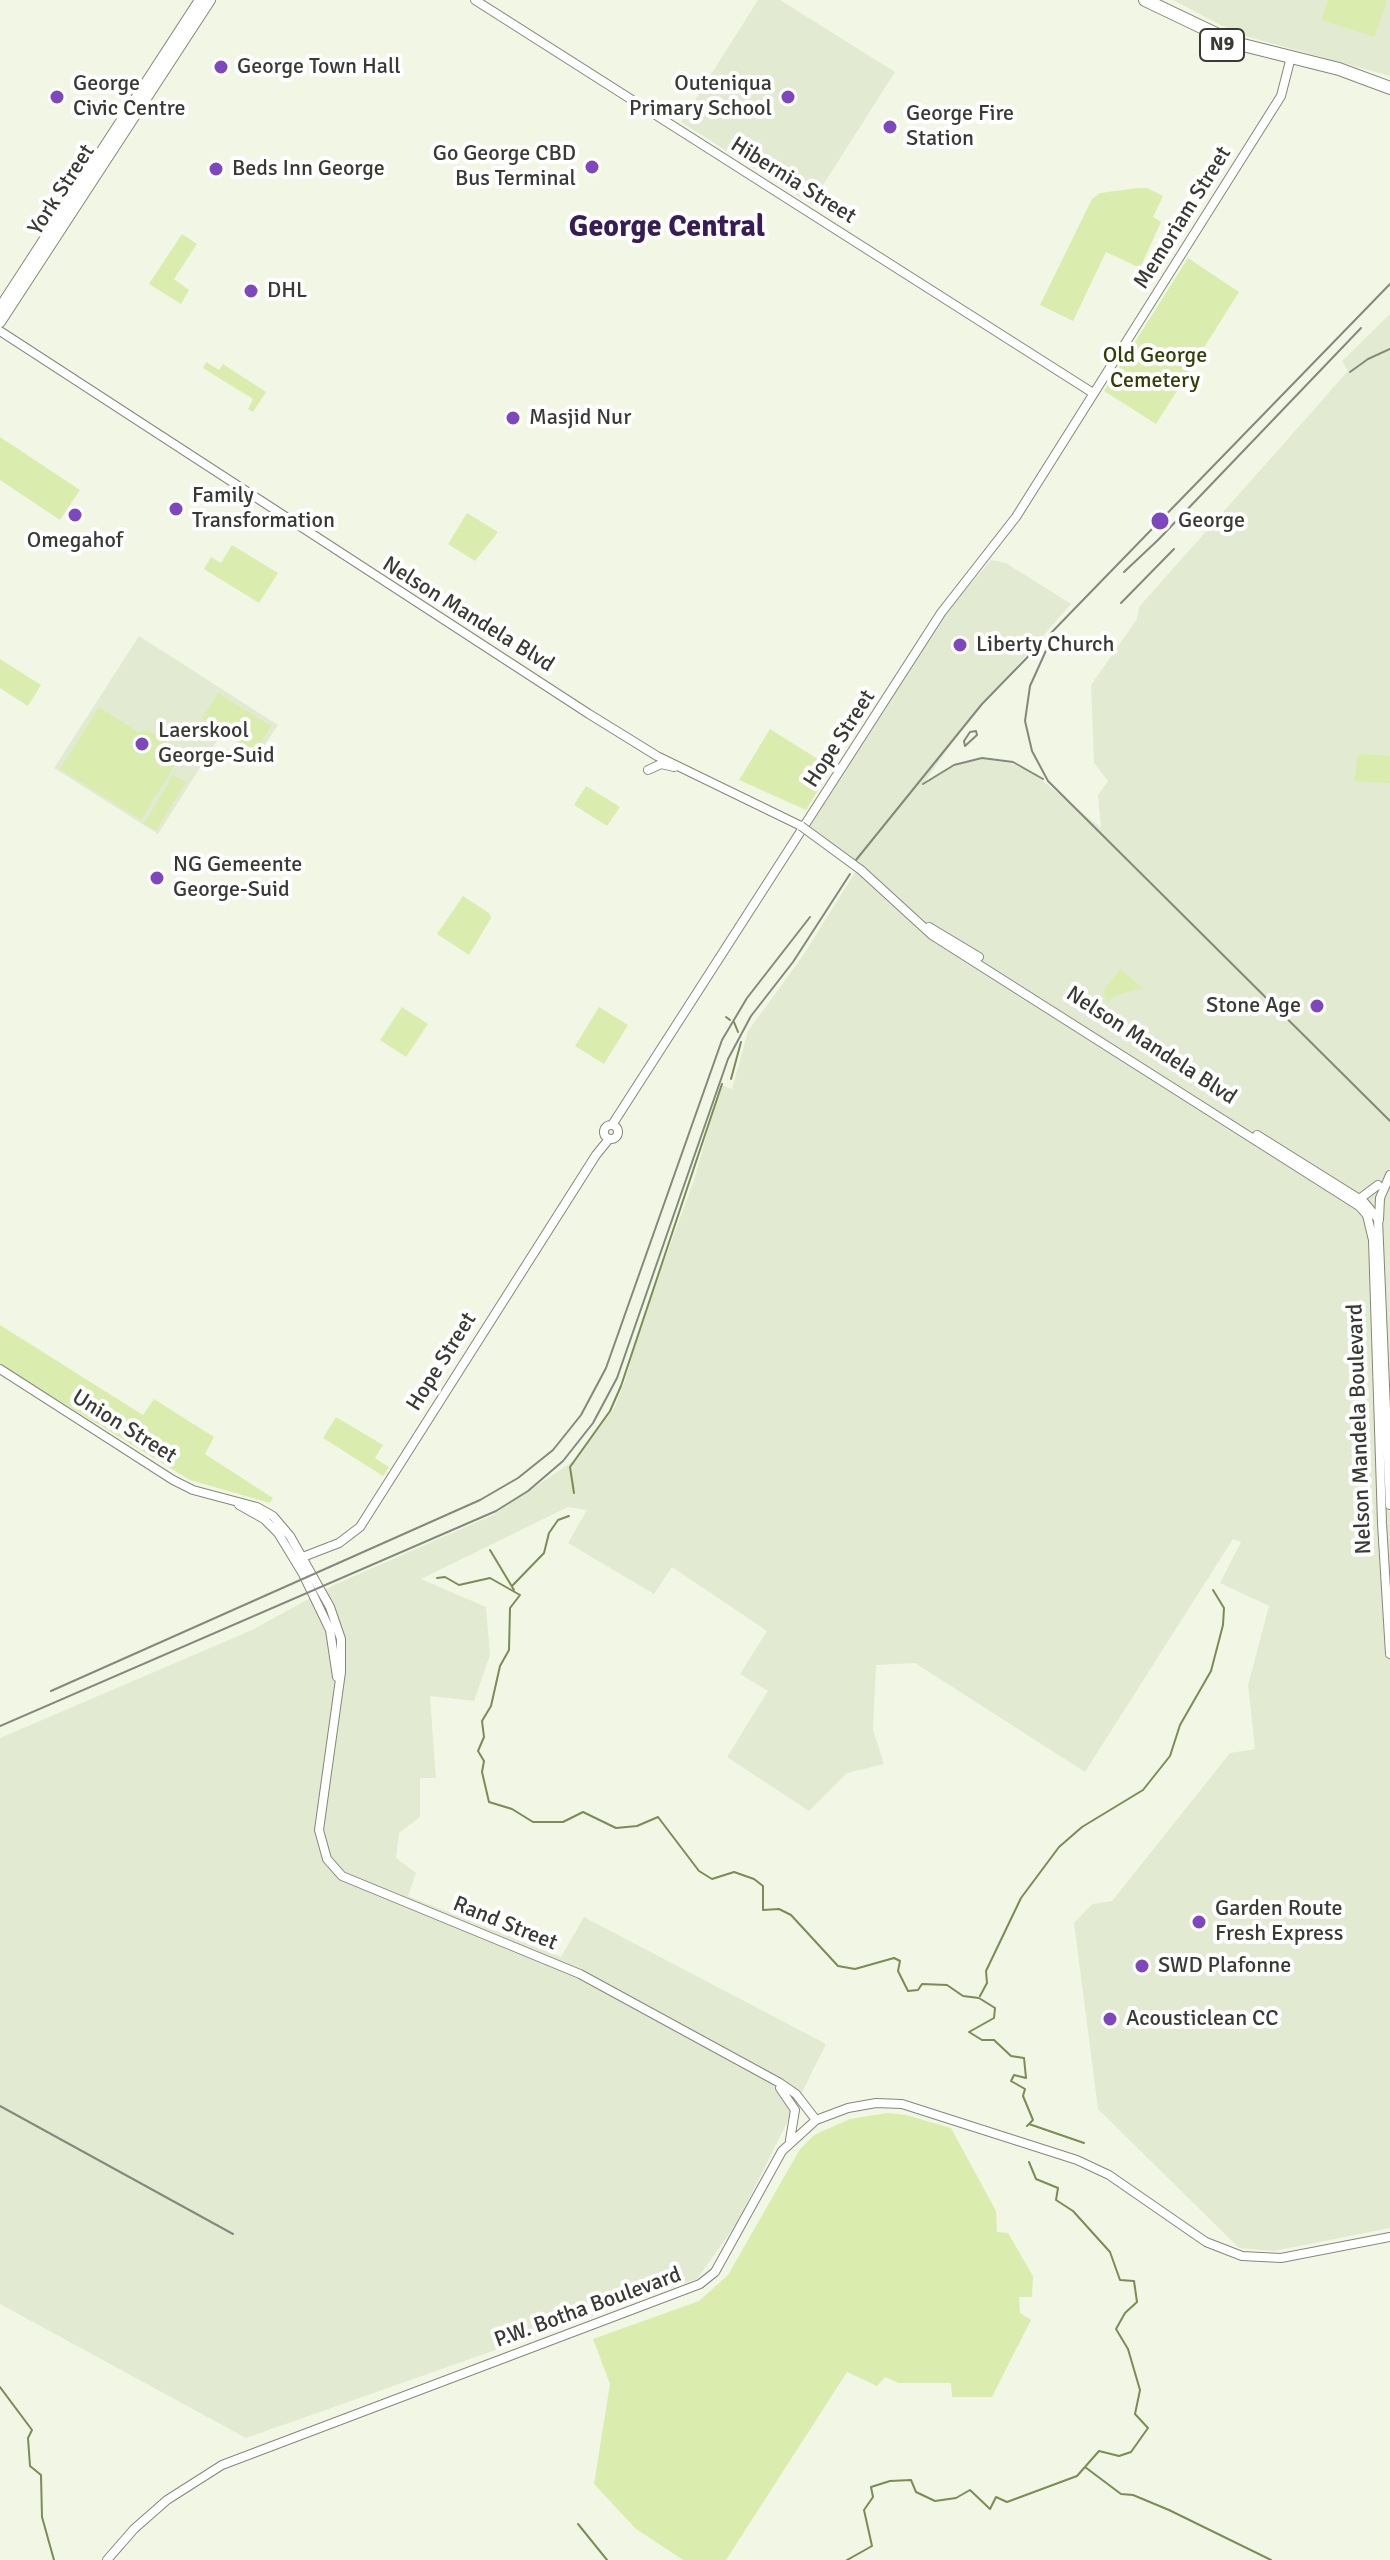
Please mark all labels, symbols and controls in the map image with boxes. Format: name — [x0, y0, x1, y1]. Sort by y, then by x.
road number: N9 — [1200, 29, 1244, 61]
place label: George Town Hall — [237, 54, 401, 80]
marker: George Town Hall — [212, 58, 230, 76]
place label: George Civic Centre — [73, 71, 185, 122]
place label: Outeniqua Primary School — [629, 71, 772, 122]
marker: George Civic Centre — [48, 88, 66, 106]
marker: Outeniqua Primary School — [779, 88, 797, 106]
place label: George Fire Station — [906, 101, 1014, 152]
marker: George Fire Station — [881, 118, 899, 136]
street label: Hibernia Street — [725, 132, 861, 230]
street label: York Street — [23, 140, 101, 240]
place label: Go George CBD Bus Terminal — [433, 141, 576, 192]
street label: Memoriam Street — [1129, 142, 1237, 294]
place label: Beds Inn George — [232, 156, 385, 182]
marker: Go George CBD Bus Terminal — [583, 158, 601, 176]
marker: Beds Inn George — [207, 160, 225, 178]
district label: George Central — [569, 210, 765, 246]
place label: DHL — [267, 278, 307, 304]
marker: DHL — [242, 282, 260, 300]
park label: Old George Cemetery — [1103, 343, 1207, 394]
place label: Masjid Nur — [529, 405, 631, 431]
marker: Masjid Nur — [504, 409, 522, 427]
place label: Family Transformation — [192, 483, 335, 534]
marker: Family Transformation — [167, 500, 185, 518]
marker: Omegahof — [66, 506, 84, 524]
place label: George — [1178, 508, 1245, 534]
marker: George — [1149, 510, 1171, 532]
place label: Omegahof — [27, 528, 123, 554]
street label: Nelson Mandela Blvd — [377, 551, 559, 679]
place label: Liberty Church — [976, 632, 1114, 658]
marker: Liberty Church — [951, 636, 969, 654]
street label: Hope Street — [799, 685, 881, 793]
place label: Laerskool George-Suid — [158, 718, 275, 770]
marker: Laerskool George-Suid — [133, 735, 151, 753]
place label: NG Gemeente George-Suid — [173, 852, 302, 904]
marker: NG Gemeente George-Suid — [148, 869, 166, 887]
street label: Nelson Mandela Blvd — [1061, 981, 1241, 1111]
place label: Stone Age — [1206, 993, 1301, 1019]
marker: Stone Age — [1308, 997, 1326, 1015]
street label: Nelson Mandela Boulevard — [1342, 1303, 1378, 1555]
street label: Hope Street — [401, 1308, 483, 1416]
street label: Union Street — [67, 1384, 181, 1470]
street label: Rand Street — [449, 1891, 561, 1957]
place label: Garden Route Fresh Express — [1215, 1896, 1343, 1948]
marker: Garden Route Fresh Express — [1190, 1913, 1208, 1931]
place label: SWD Plafonne — [1158, 1953, 1291, 1979]
marker: SWD Plafonne — [1133, 1957, 1151, 1975]
place label: Acousticlean CC — [1126, 2006, 1278, 2032]
marker: Acousticlean CC — [1101, 2010, 1119, 2028]
street label: P.W. Botha Boulevard — [491, 2262, 685, 2354]

